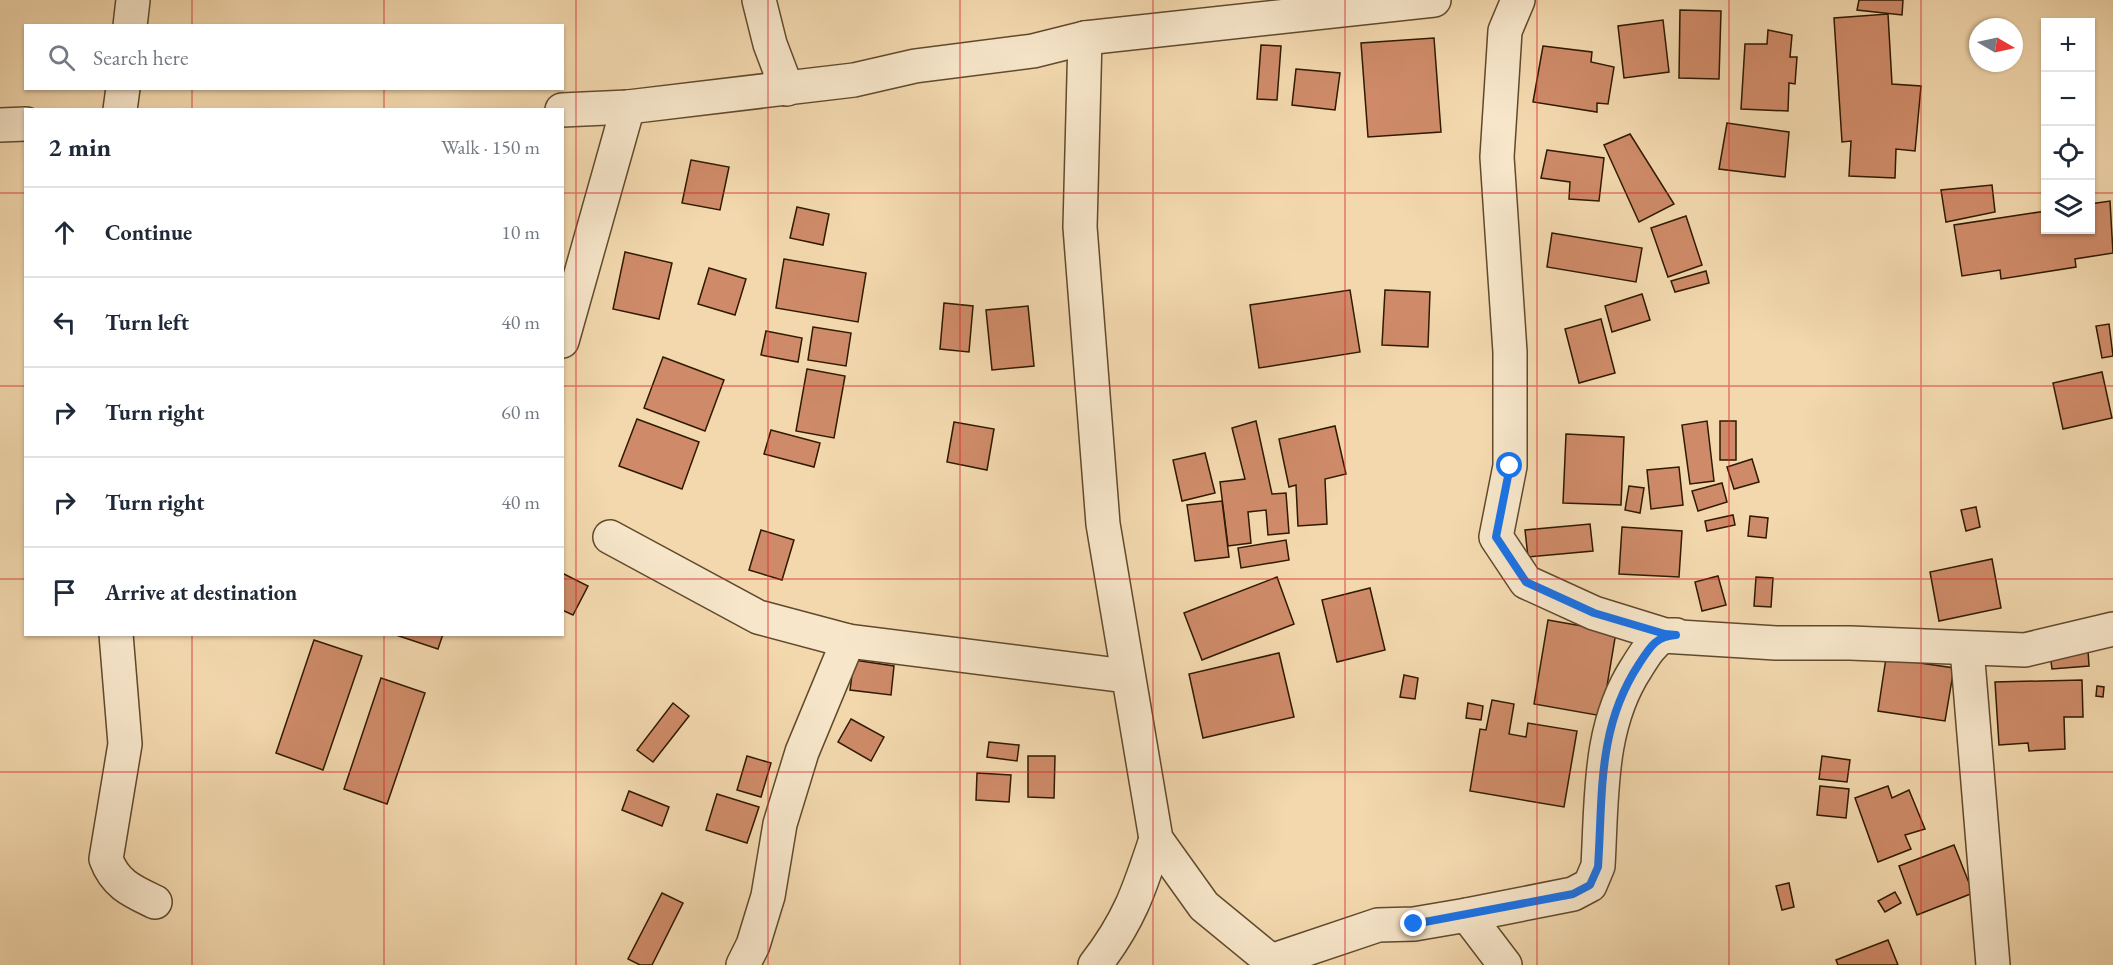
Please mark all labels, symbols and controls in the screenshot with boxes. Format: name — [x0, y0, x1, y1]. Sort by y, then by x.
north arrow — [1969, 18, 2023, 72]
map controls — [2041, 18, 2095, 234]
button: + — [2041, 18, 2095, 72]
search box — [24, 24, 564, 90]
icon: search — [45, 41, 78, 74]
text: Search here — [93, 43, 188, 72]
button: − — [2041, 72, 2095, 126]
button: locate — [2041, 126, 2095, 180]
text: 2 min — [48, 130, 111, 164]
text: Walk · 150 m — [441, 134, 540, 160]
button: layers — [2041, 180, 2095, 234]
icon: ahead — [48, 216, 81, 249]
text: Continue — [105, 218, 192, 247]
text: 10 m — [501, 219, 540, 245]
icon: left — [48, 306, 81, 339]
text: Turn left — [105, 308, 189, 337]
text: 40 m — [501, 309, 540, 335]
icon: right — [48, 396, 81, 429]
text: Turn right — [105, 398, 204, 427]
text: 60 m — [501, 399, 540, 425]
route start — [1496, 452, 1522, 478]
icon: right — [48, 486, 81, 519]
text: Turn right — [105, 488, 204, 517]
text: 40 m — [501, 489, 540, 515]
icon: arrive — [48, 576, 81, 609]
text: Arrive at destination — [105, 578, 297, 607]
route end — [1400, 910, 1426, 936]

